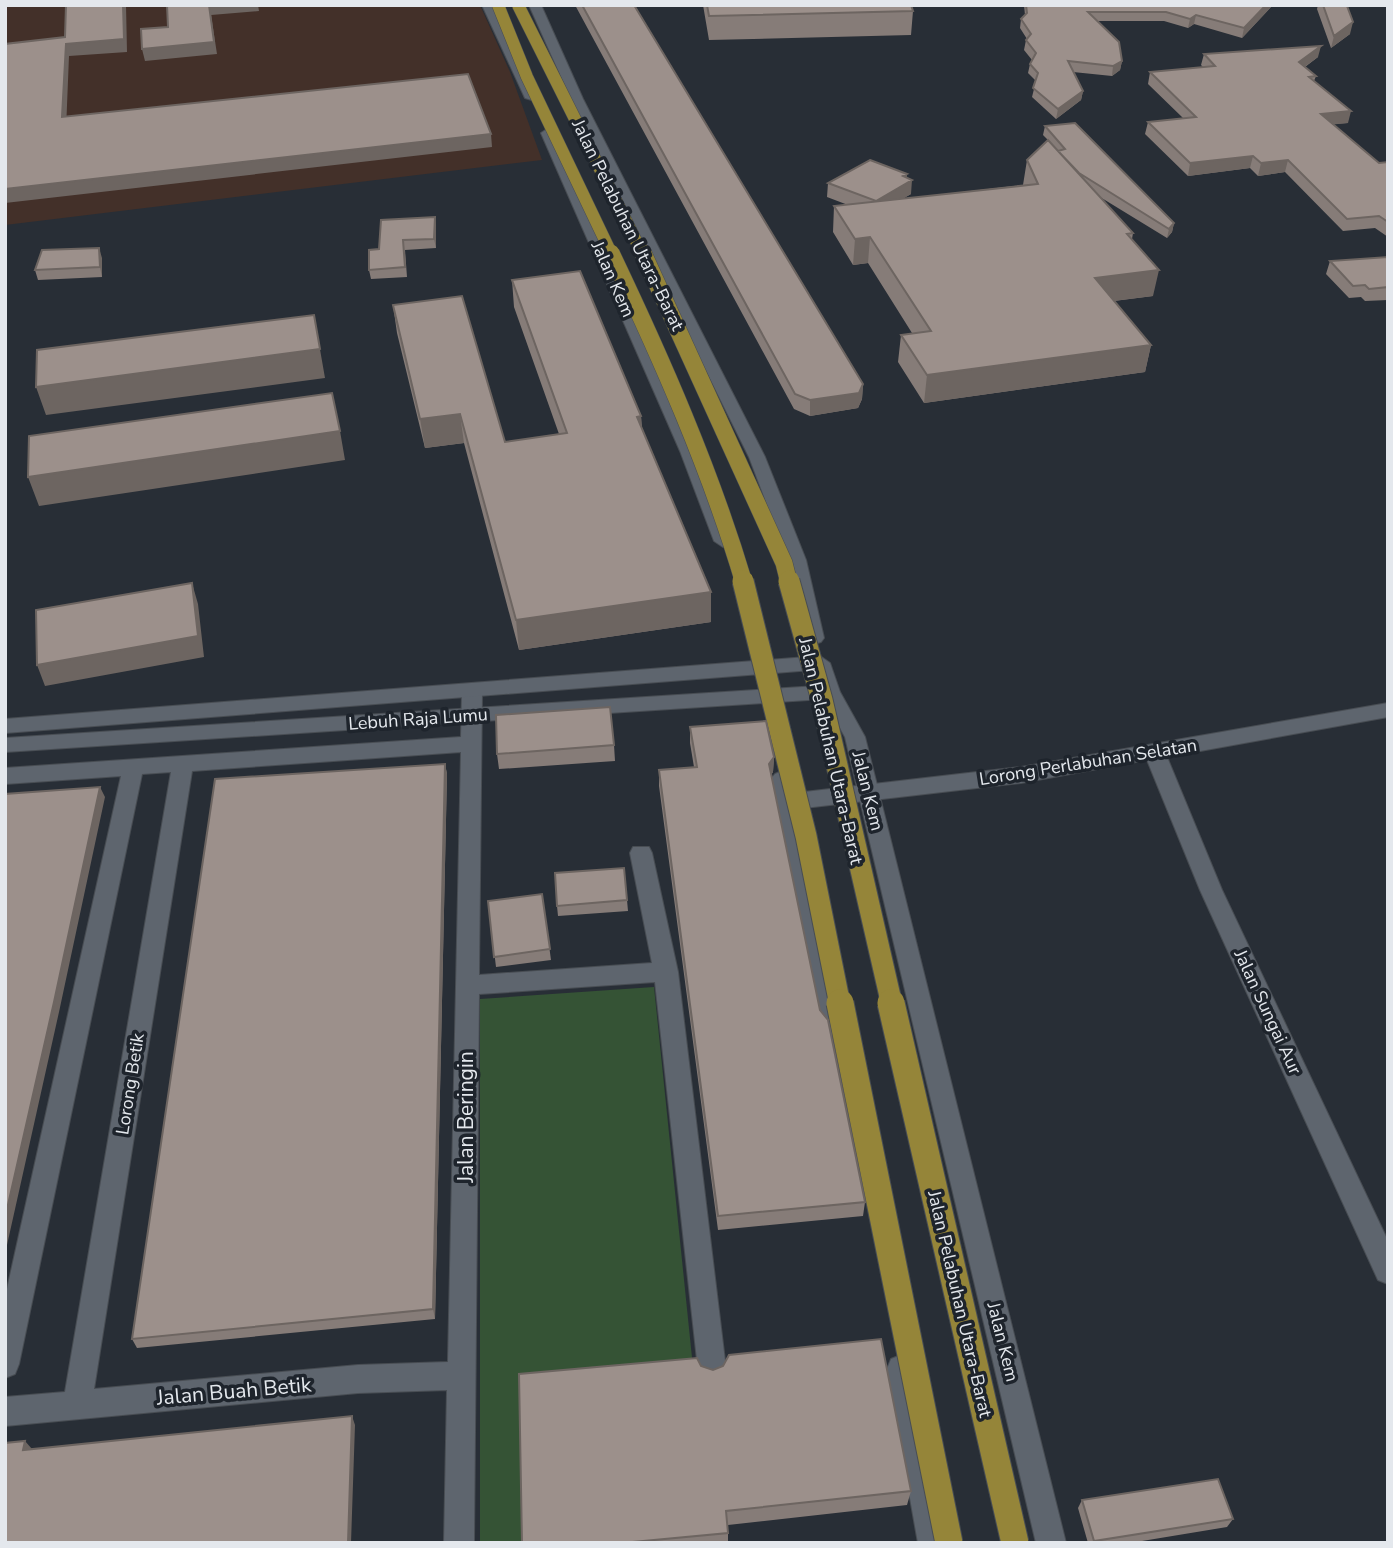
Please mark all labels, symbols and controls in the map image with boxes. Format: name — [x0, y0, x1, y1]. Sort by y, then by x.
street label: Jalan Pelabuhan Utara-Barat — [566, 115, 690, 335]
street label: Jalan Kem — [585, 236, 640, 321]
street label: Jalan Pelabuhan Utara-Barat — [793, 634, 869, 867]
street label: Lebuh Raja Lumu — [347, 702, 489, 736]
street label: Lorong Perlabuhan Selatan — [977, 733, 1199, 791]
street label: Jalan Kem — [846, 748, 889, 833]
street label: Jalan Sungai Aur — [1228, 945, 1308, 1079]
street label: Lorong Betik — [110, 1030, 150, 1137]
street label: Jalan Beringin — [452, 1051, 480, 1184]
street label: Jalan Pelabuhan Utara-Barat — [922, 1187, 998, 1420]
street label: Jalan Kem — [981, 1299, 1024, 1384]
street label: Jalan Buah Betik — [155, 1370, 313, 1412]

